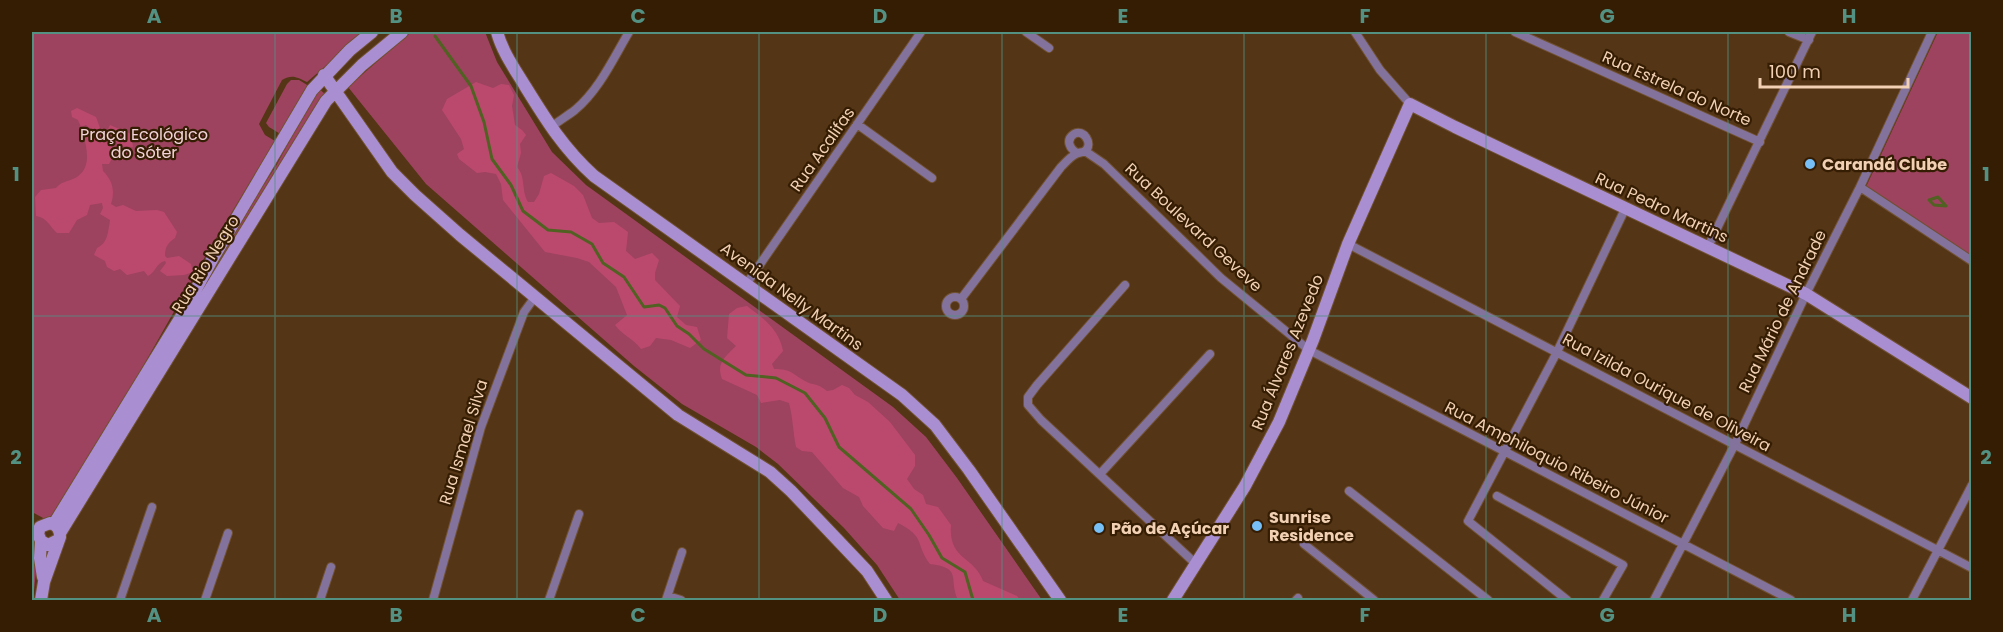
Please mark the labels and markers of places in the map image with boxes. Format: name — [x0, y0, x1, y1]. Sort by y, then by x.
place label: Carandá Clube — [1822, 153, 1947, 176]
marker: Carandá Clube — [1803, 157, 1817, 171]
place label: Sunrise Residence — [1269, 506, 1354, 547]
place label: Pão de Açúcar — [1111, 517, 1229, 540]
marker: Sunrise Residence — [1250, 519, 1264, 533]
marker: Pão de Açúcar — [1092, 521, 1106, 535]

